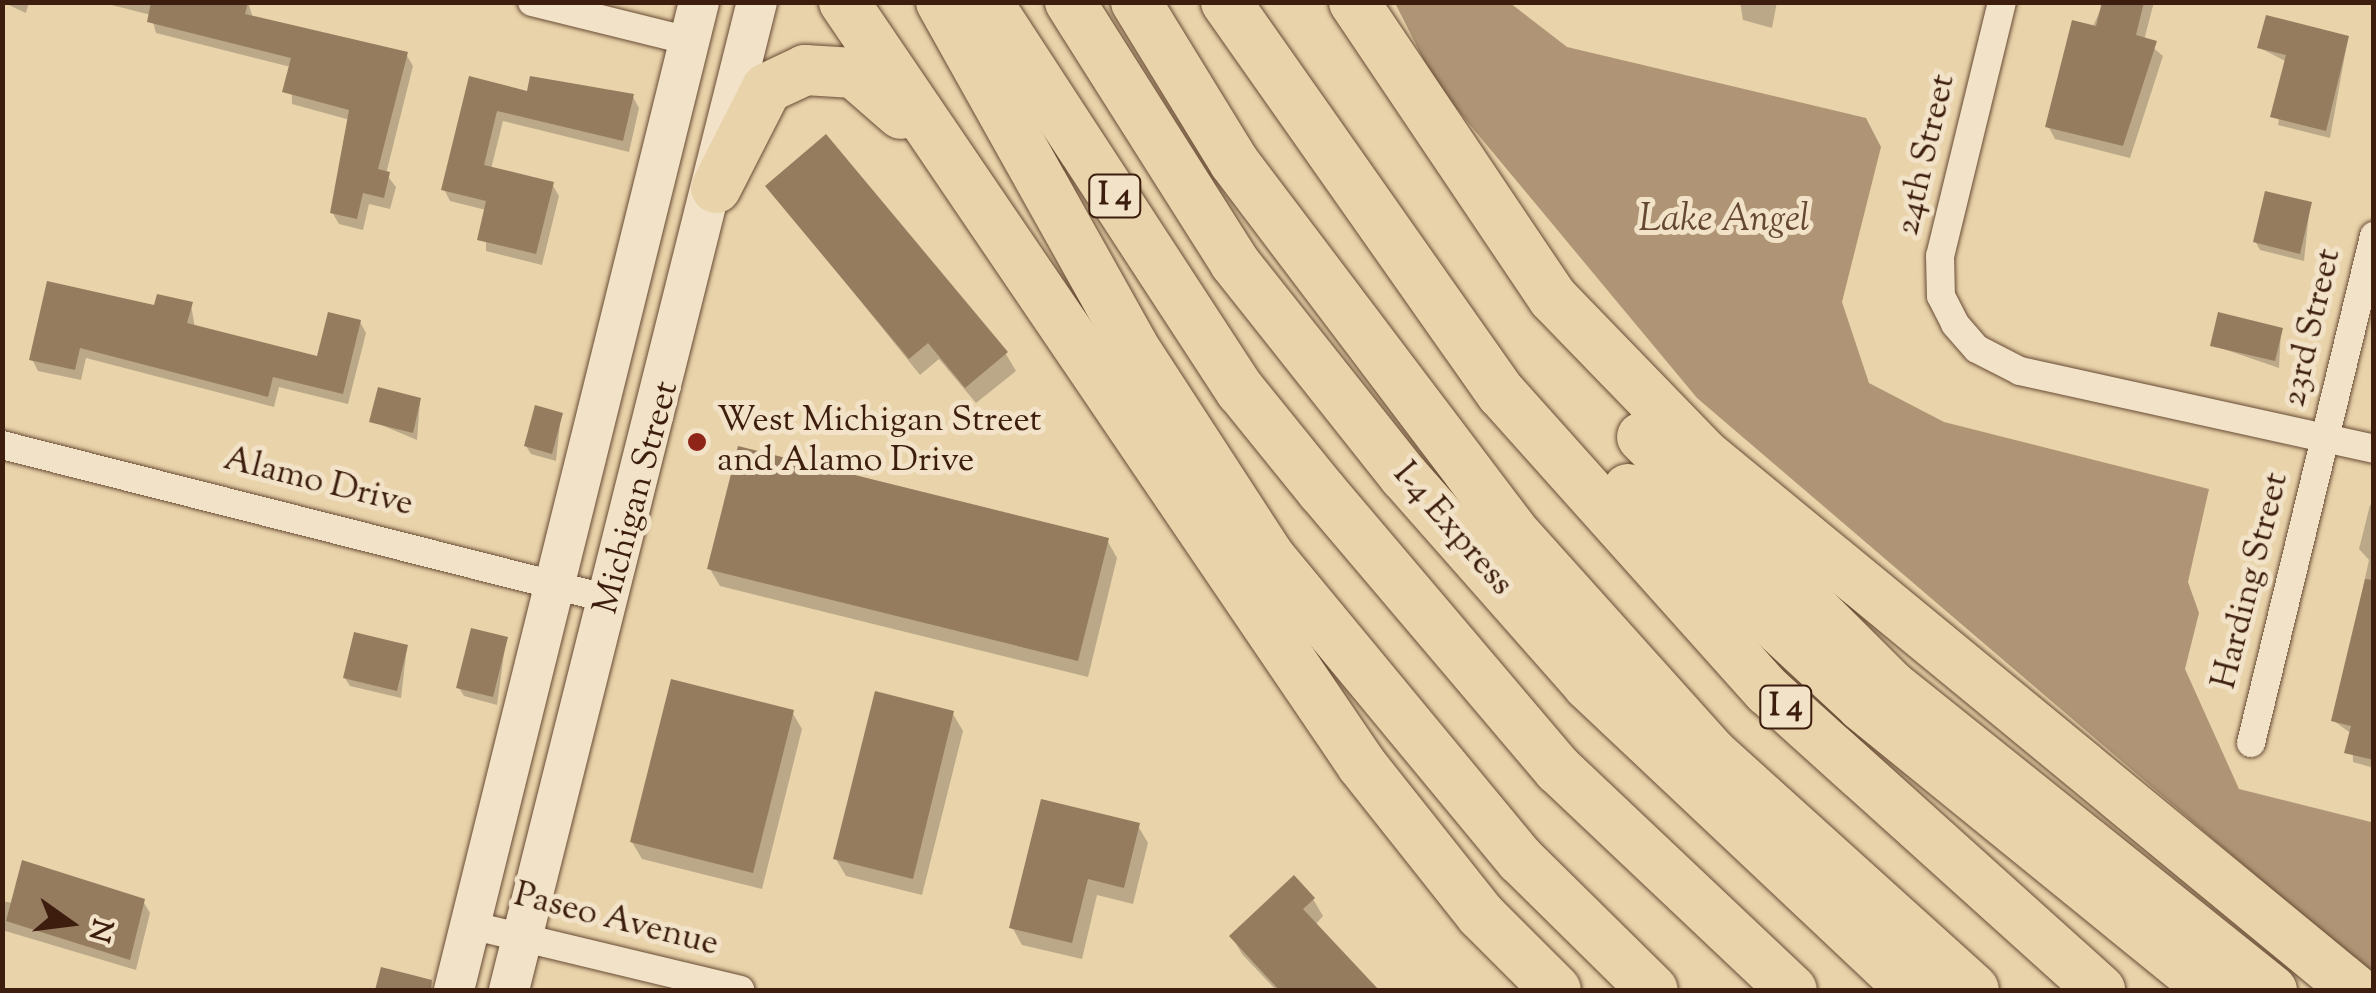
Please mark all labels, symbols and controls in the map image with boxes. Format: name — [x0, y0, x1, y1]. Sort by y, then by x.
street label: 24th Street — [1888, 70, 1966, 240]
road number: I 4 — [1088, 169, 1142, 223]
water label: Lake Angel — [1638, 199, 1810, 245]
street label: 23rd Street — [2274, 245, 2352, 411]
street label: Michigan Street — [587, 377, 689, 619]
place label: West Michigan Street and Alamo Drive — [717, 401, 1042, 483]
marker: West Michigan Street and Alamo Drive — [686, 431, 708, 453]
street label: Alamo Drive — [219, 439, 417, 527]
street label: I-4 Express — [1383, 455, 1521, 605]
street label: Harding Street — [2205, 469, 2299, 693]
road number: I 4 — [1758, 680, 1814, 734]
north arrow — [20, 873, 120, 973]
street label: Paseo Avenue — [510, 875, 722, 967]
text: N — [77, 915, 121, 946]

